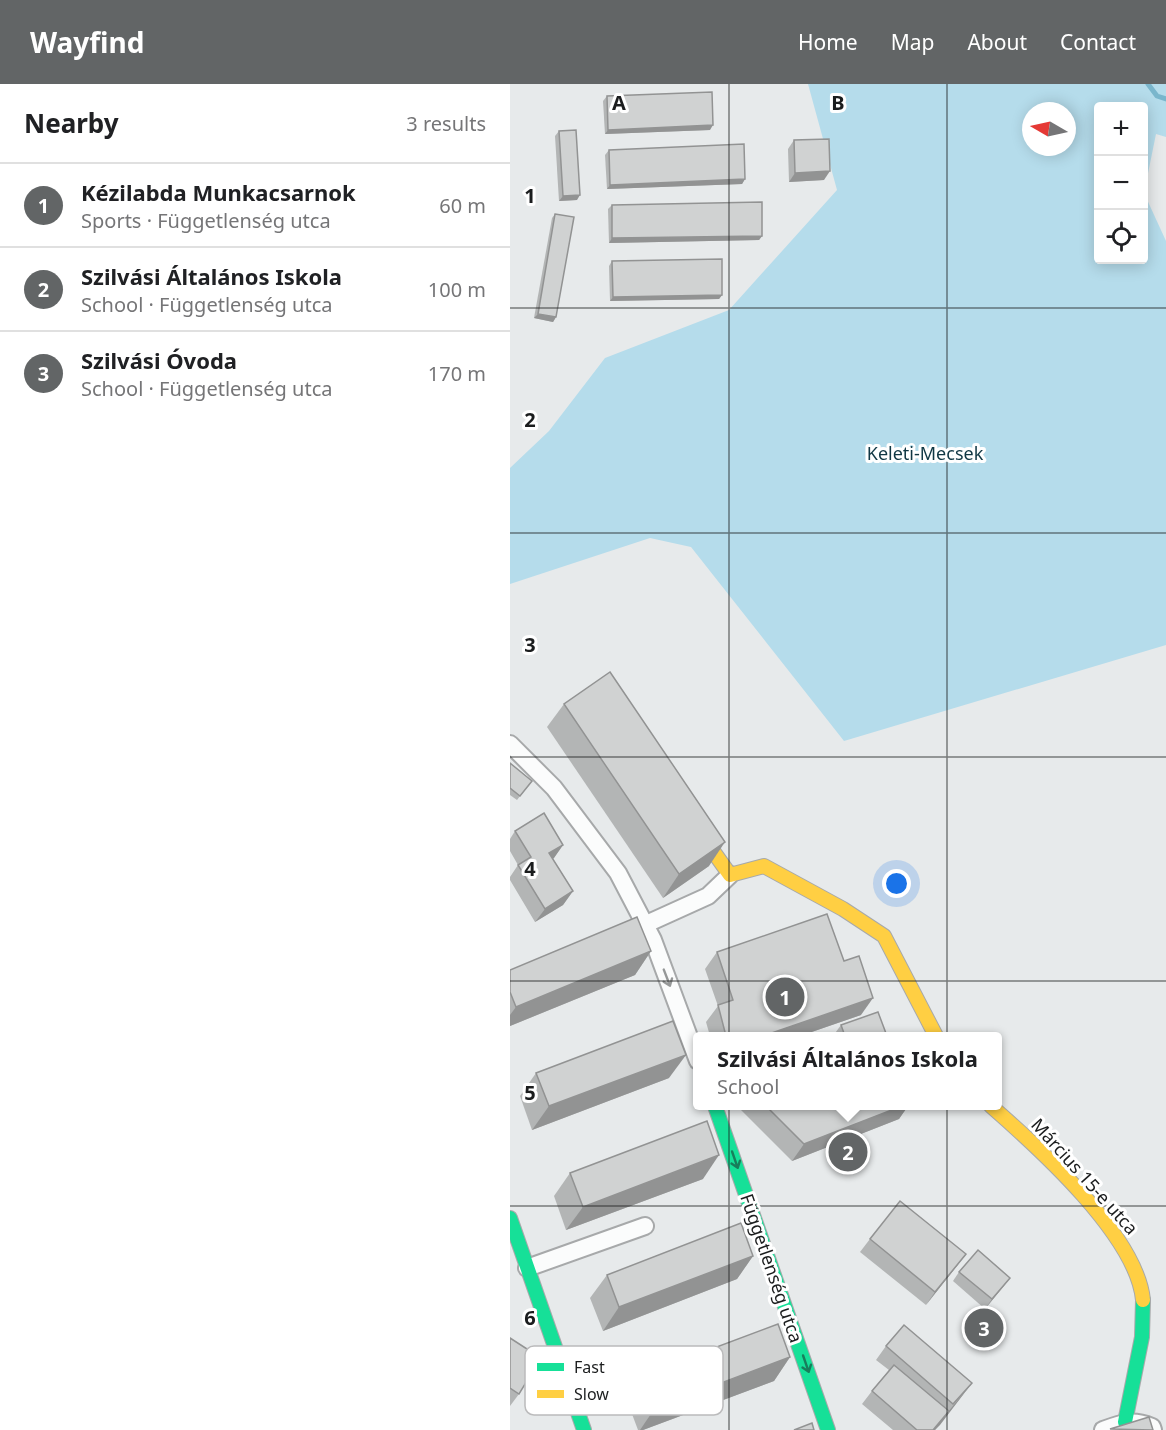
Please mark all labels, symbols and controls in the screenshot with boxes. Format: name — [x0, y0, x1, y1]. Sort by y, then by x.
text: Wayfind — [30, 23, 144, 61]
text: Home — [798, 28, 858, 56]
text: Map — [891, 28, 934, 56]
text: About — [967, 28, 1027, 56]
text: Contact — [1060, 28, 1136, 56]
text: A — [612, 89, 626, 116]
text: B — [831, 89, 845, 116]
north arrow — [1022, 102, 1076, 156]
map controls — [1094, 102, 1148, 264]
button: + — [1094, 102, 1148, 156]
text: Nearby — [24, 105, 119, 141]
text: 3 results — [406, 110, 486, 137]
button: − — [1094, 156, 1148, 210]
text: Kézilabda Munkacsarnok — [81, 177, 356, 207]
text: 1 — [524, 182, 536, 209]
text: 1 — [38, 192, 49, 219]
text: 60 m — [439, 192, 486, 219]
text: Sports · Függetlenség utca — [81, 207, 331, 234]
button: locate — [1094, 210, 1148, 264]
text: Szilvási Általános Iskola — [81, 261, 342, 291]
text: 2 — [38, 276, 49, 303]
text: 100 m — [428, 276, 486, 303]
text: School · Függetlenség utca — [81, 291, 332, 318]
text: Szilvási Óvoda — [81, 345, 237, 375]
text: 3 — [38, 360, 49, 387]
text: 170 m — [428, 360, 486, 387]
text: School · Függetlenség utca — [81, 375, 332, 402]
text: 2 — [524, 406, 536, 433]
park label: Keleti-Mecsek — [867, 441, 984, 465]
text: 3 — [524, 631, 536, 658]
text: 4 — [524, 855, 536, 882]
your location — [882, 869, 911, 898]
one-way arrow — [662, 969, 673, 987]
pin: 1 — [766, 974, 804, 1020]
popup — [693, 1032, 1002, 1110]
text: Szilvási Általános Iskola — [717, 1043, 978, 1073]
text: School — [717, 1073, 779, 1100]
text: 5 — [524, 1079, 536, 1106]
street label: Március 15-e utca — [1026, 1113, 1144, 1239]
pin: 2 — [828, 1130, 868, 1174]
one-way arrow — [730, 1150, 741, 1169]
street label: Függetlenség utca — [735, 1190, 809, 1346]
text: 6 — [524, 1304, 536, 1331]
pin: 3 — [964, 1306, 1004, 1350]
legend — [525, 1346, 723, 1415]
one-way arrow — [801, 1355, 812, 1373]
text: Fast — [574, 1356, 605, 1378]
text: Slow — [574, 1383, 609, 1405]

